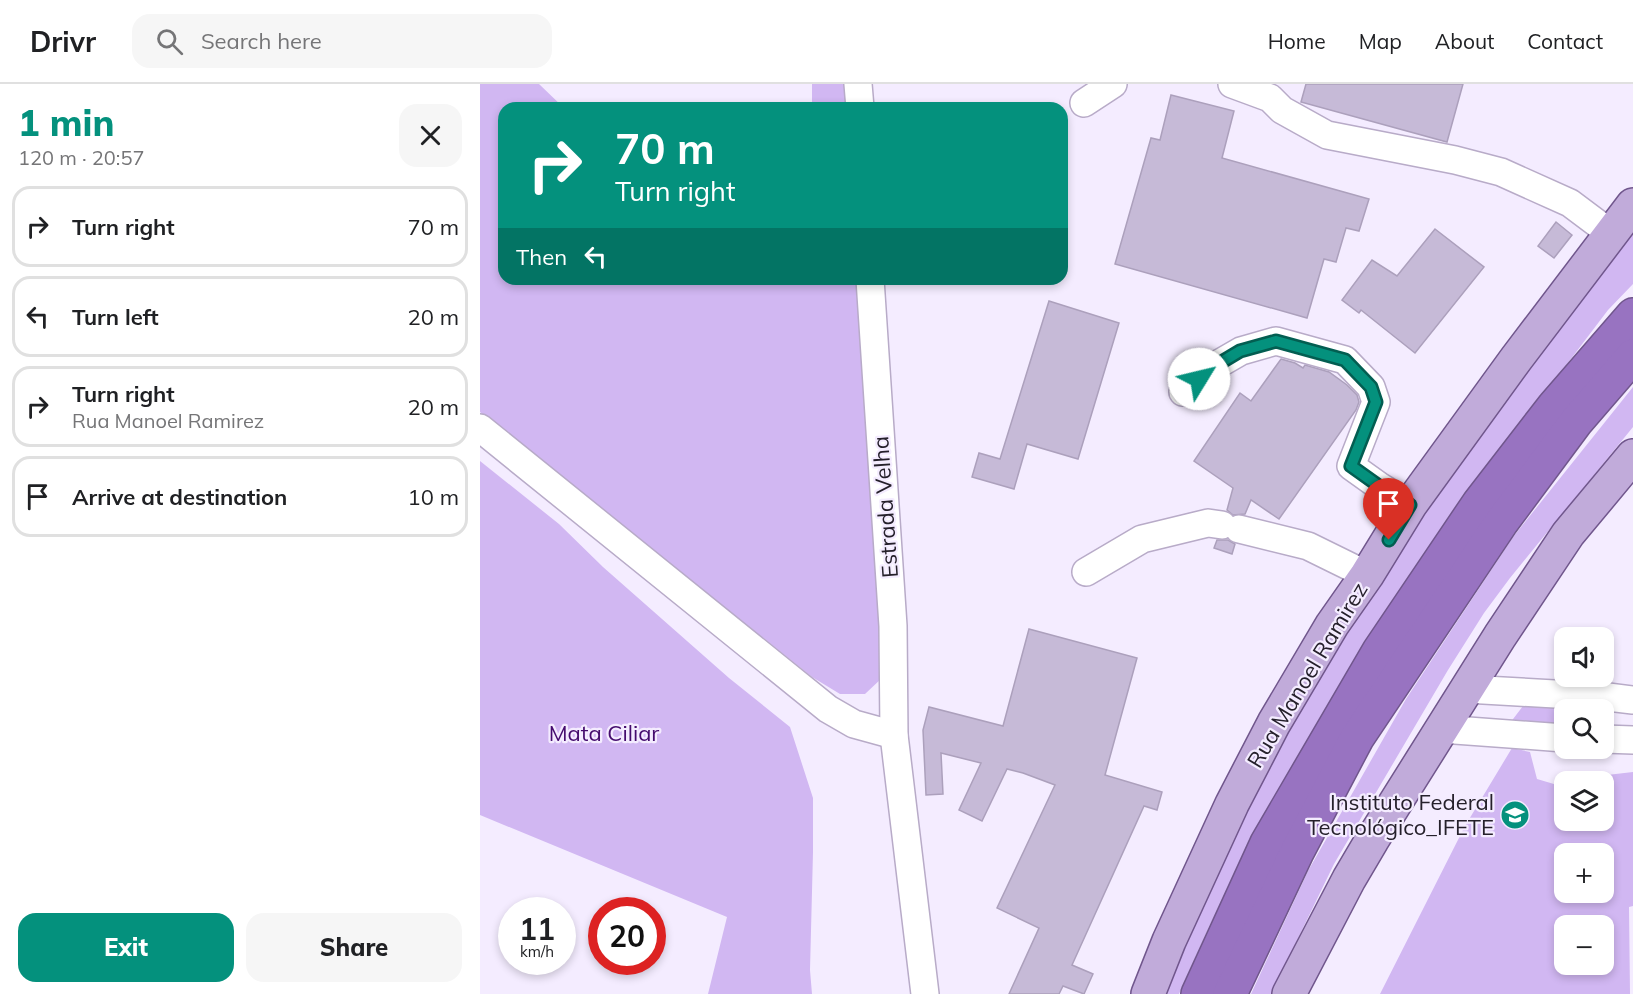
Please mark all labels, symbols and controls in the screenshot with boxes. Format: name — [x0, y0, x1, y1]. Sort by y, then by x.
search box — [132, 14, 552, 68]
text: Drivr — [30, 24, 96, 59]
icon: search — [153, 25, 186, 58]
text: Search here — [201, 27, 322, 55]
text: Home — [1268, 28, 1326, 54]
text: Map — [1359, 28, 1402, 54]
text: About — [1435, 28, 1494, 54]
text: Contact — [1527, 28, 1603, 54]
text: 1 min — [18, 100, 114, 145]
button: close — [399, 104, 462, 167]
text: 70 m — [615, 122, 715, 175]
icon: right — [516, 126, 594, 204]
text: 120 m · 20:57 — [18, 145, 144, 170]
text: Turn right — [615, 174, 735, 208]
icon: right — [21, 210, 54, 243]
text: Turn right — [72, 213, 175, 241]
text: 70 m — [408, 213, 459, 241]
icon: left — [579, 240, 612, 273]
text: Then — [516, 243, 567, 271]
icon: left — [21, 300, 54, 333]
text: Turn left — [72, 303, 159, 331]
text: 20 m — [408, 303, 459, 331]
position arrow — [1167, 347, 1231, 411]
text: Turn right — [72, 380, 175, 408]
icon: right — [21, 390, 54, 423]
text: 20 m — [408, 393, 459, 421]
text: Rua Manoel Ramirez — [72, 408, 264, 433]
street label: Estrada Velha — [866, 435, 904, 579]
pin — [1363, 478, 1414, 540]
icon: arrive — [21, 480, 54, 513]
text: Arrive at destination — [72, 483, 287, 511]
text: 10 m — [408, 483, 459, 511]
icon: arrive — [1372, 487, 1405, 520]
street label: Rua Manoel Ramirez — [1241, 577, 1373, 773]
map controls — [1554, 627, 1614, 975]
button: sound — [1554, 627, 1614, 687]
button: search — [1554, 699, 1614, 759]
park label: Mata Ciliar — [549, 719, 659, 747]
button: layers — [1554, 771, 1614, 831]
place label: Instituto Federal Tecnológico_IFETE — [1307, 788, 1494, 841]
school or university icon: Instituto Federal Tecnológico_IFETE — [1499, 799, 1531, 831]
button: + — [1554, 843, 1614, 903]
speed limit sign: 20 — [588, 897, 666, 975]
text: 11 — [519, 910, 555, 948]
button: Exit — [18, 913, 234, 982]
button: Share — [246, 913, 462, 982]
button: − — [1554, 915, 1614, 975]
text: km/h — [520, 942, 554, 961]

